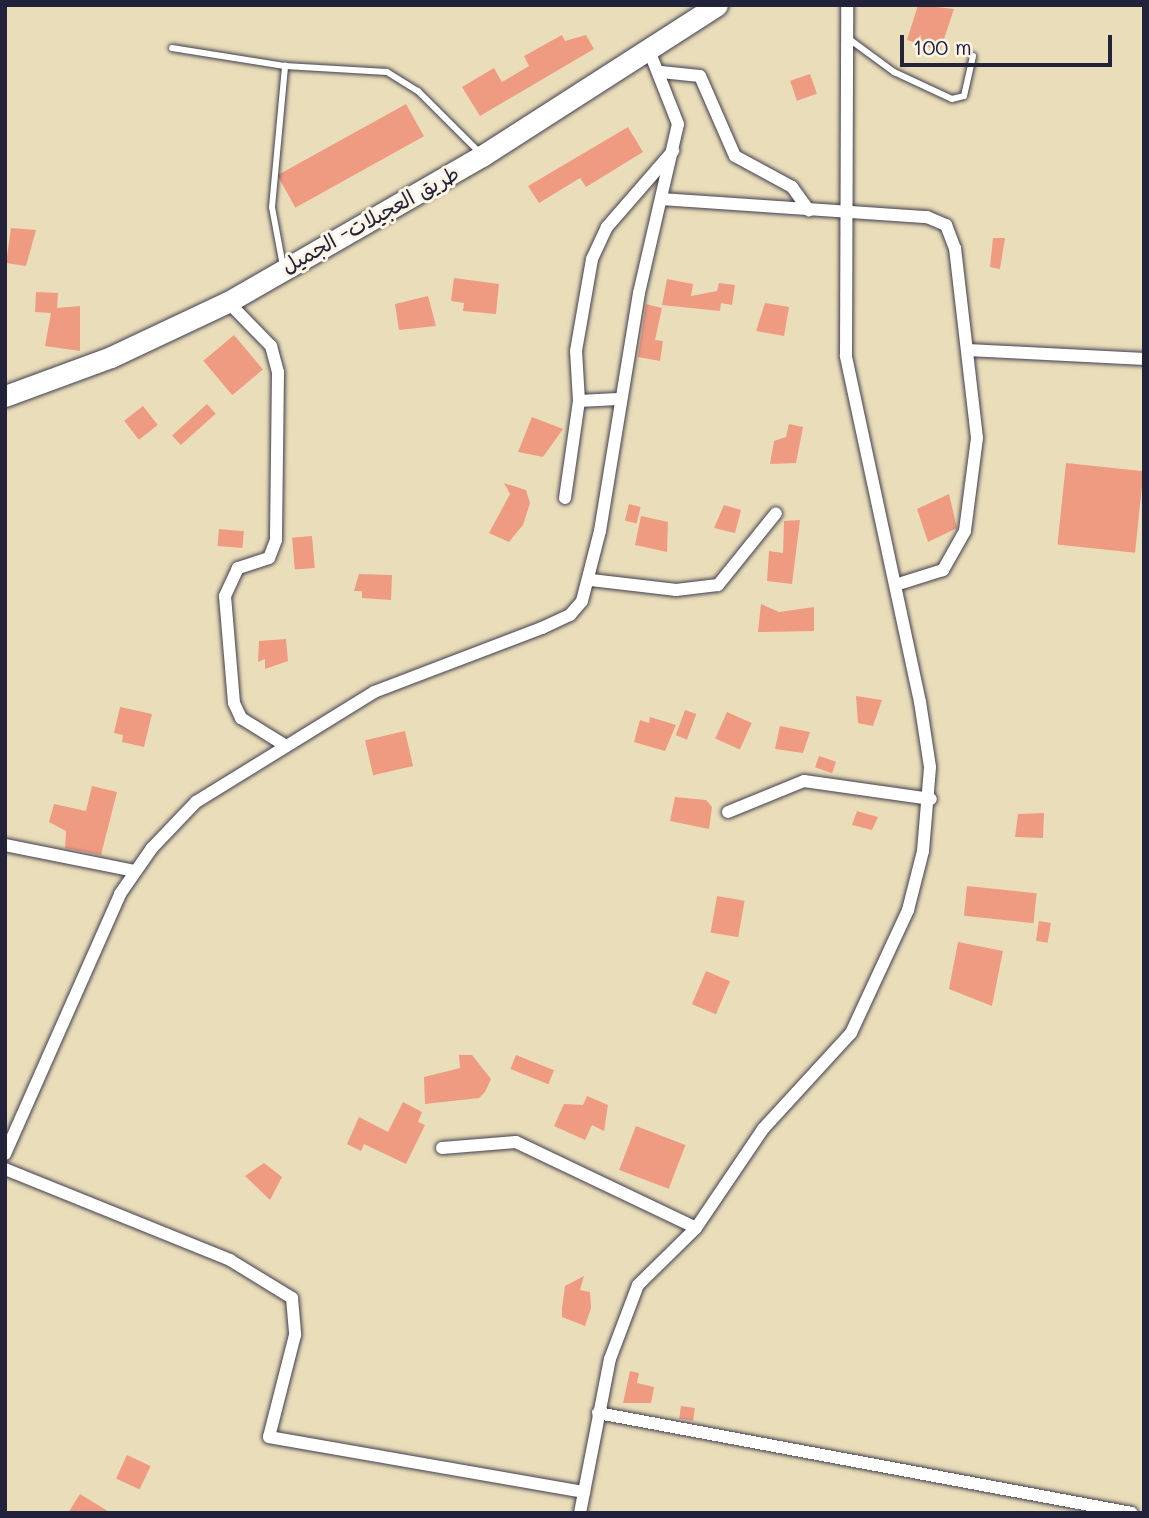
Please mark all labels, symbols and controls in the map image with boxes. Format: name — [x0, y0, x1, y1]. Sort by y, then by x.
scale bar — [904, 21, 1116, 65]
text: 100 m — [913, 33, 972, 60]
street label: طريق العجيلات- الجميل — [277, 160, 463, 278]

